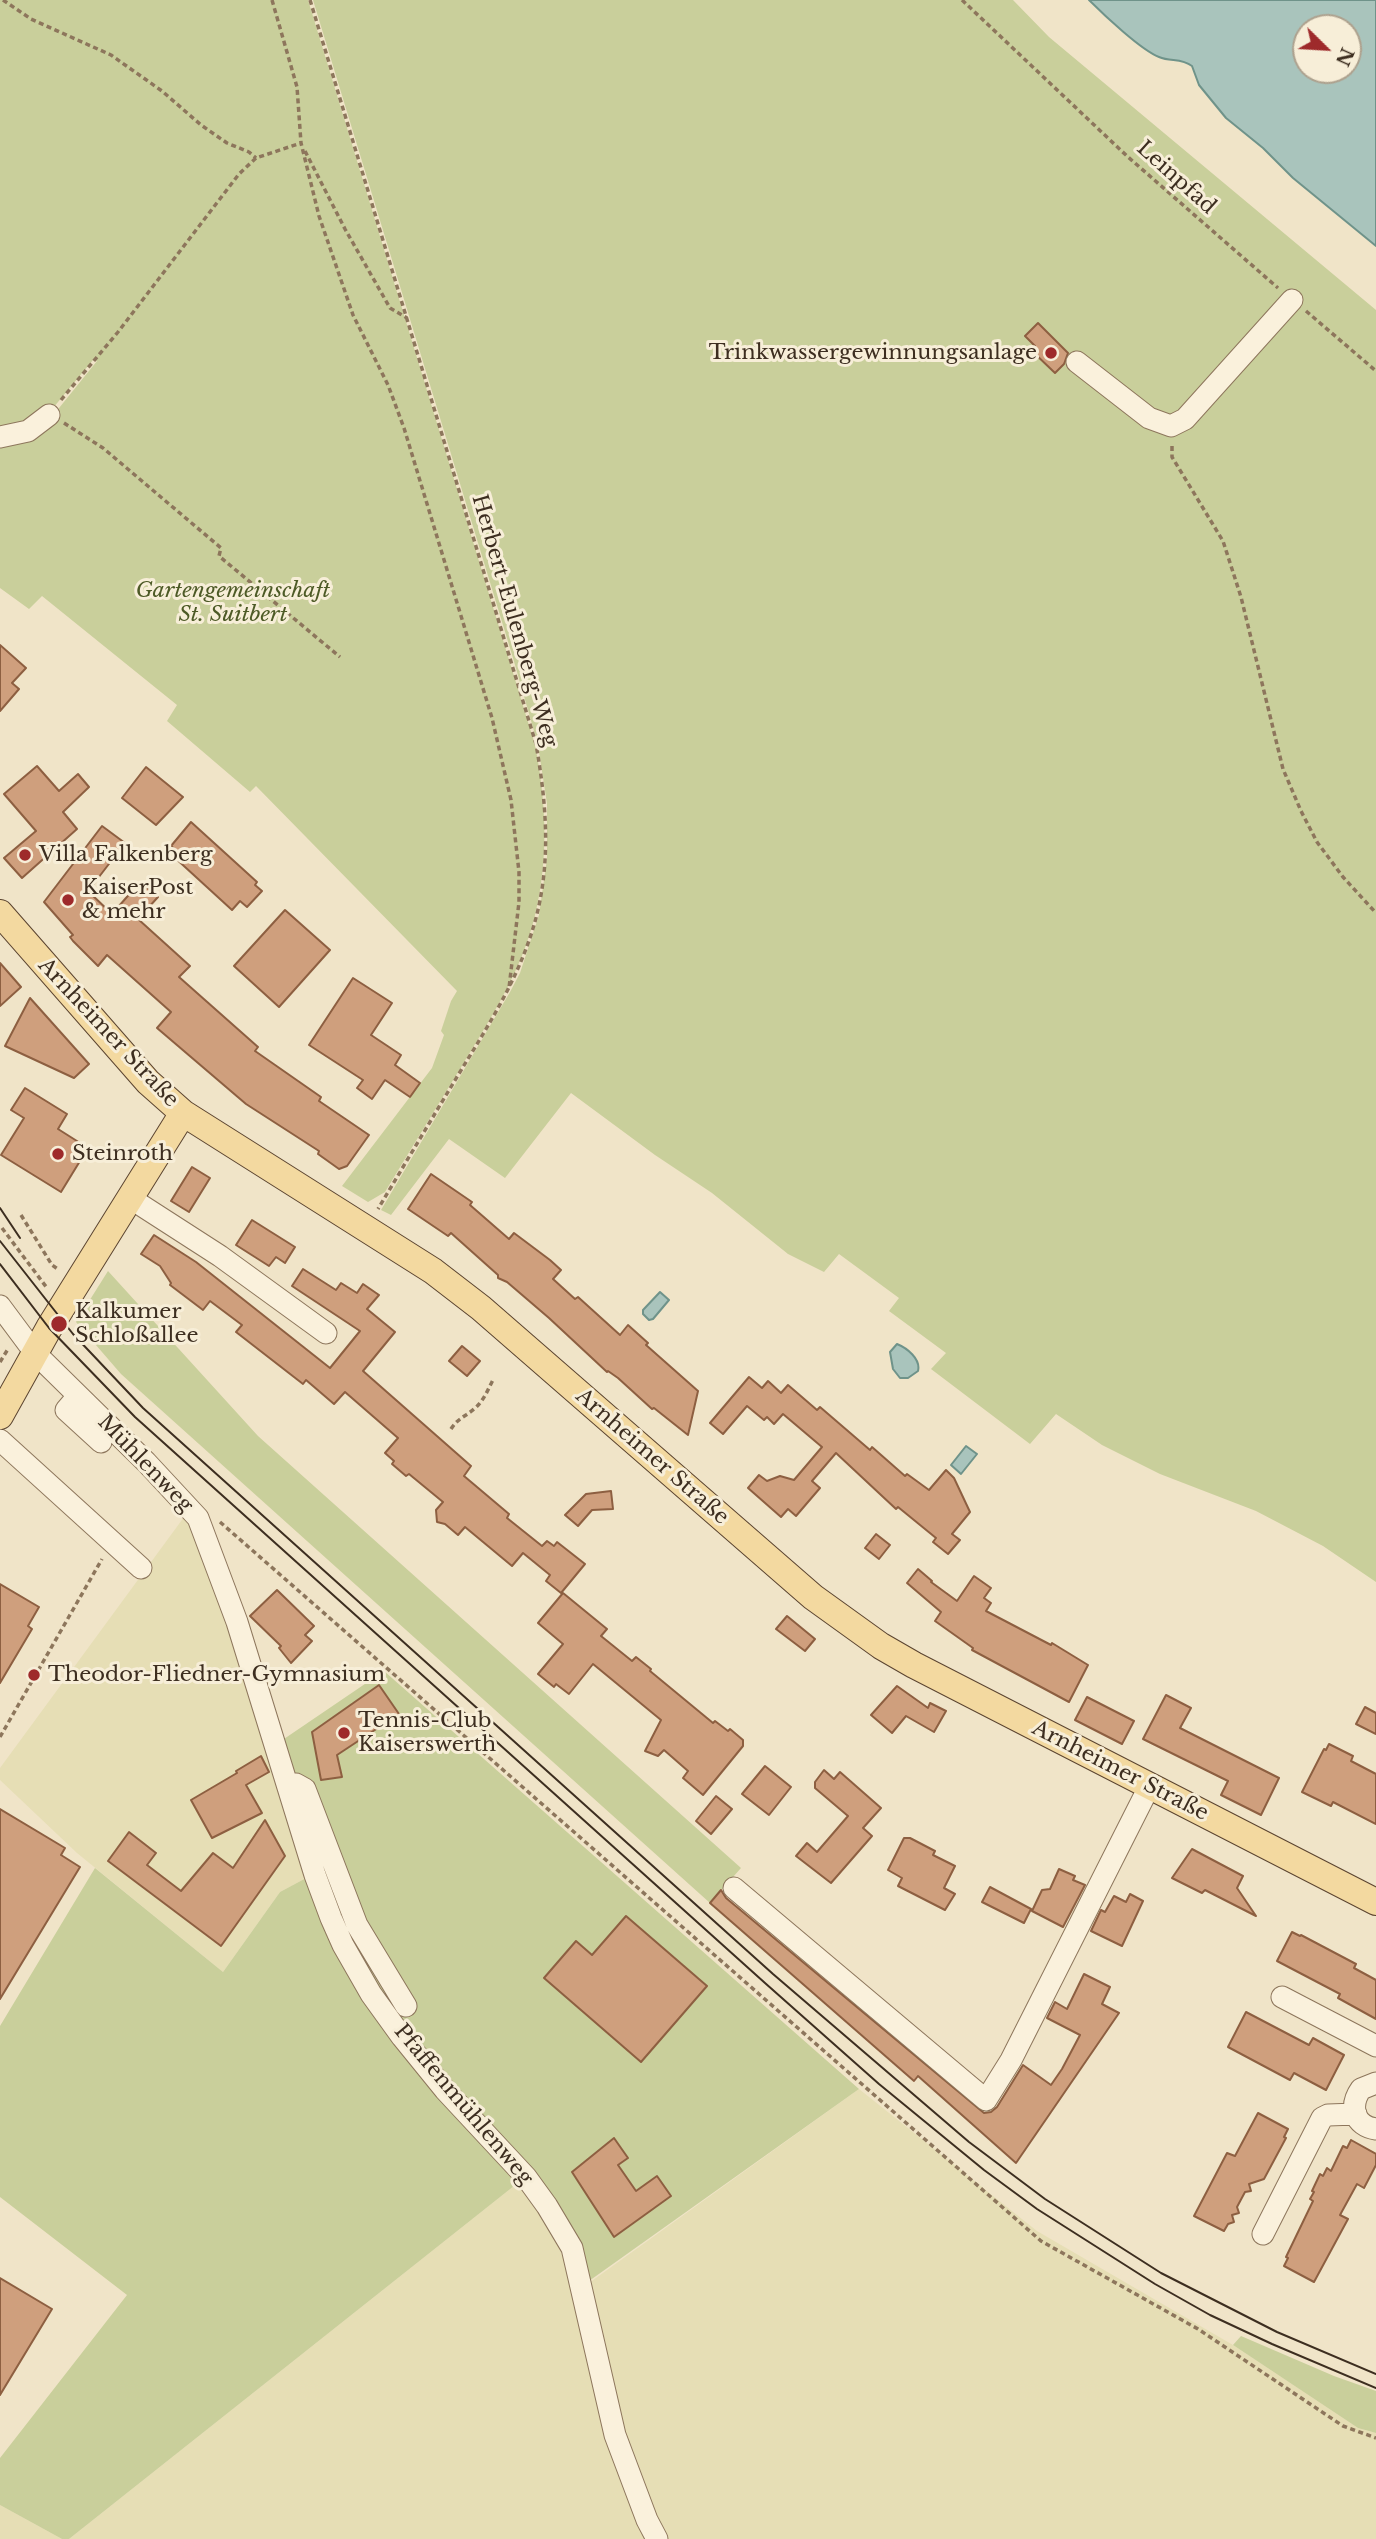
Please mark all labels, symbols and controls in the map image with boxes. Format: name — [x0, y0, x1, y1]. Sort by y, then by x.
north arrow — [1292, 14, 1362, 84]
text: N — [1331, 44, 1359, 70]
street label: Leinpfad — [1131, 136, 1221, 220]
place label: Trinkwassergewinnungsanlage — [709, 340, 1037, 366]
marker: Trinkwassergewinnungsanlage — [1043, 345, 1059, 361]
street label: Herbert-Eulenberg-Weg — [466, 492, 562, 750]
park label: Gartengemeinschaft St. Suitbert — [136, 578, 330, 628]
place label: Villa Falkenberg — [39, 842, 213, 868]
marker: Villa Falkenberg — [17, 847, 33, 863]
place label: KaiserPost & mehr — [82, 875, 193, 925]
marker: KaiserPost & mehr — [60, 892, 76, 908]
street label: Arnheimer Straße — [33, 953, 183, 1113]
place label: Steinroth — [72, 1141, 173, 1167]
marker: Steinroth — [50, 1146, 66, 1162]
place label: Kalkumer Schloßallee — [75, 1299, 199, 1349]
marker: Kalkumer Schloßallee — [49, 1314, 69, 1334]
street label: Arnheimer Straße — [570, 1384, 734, 1530]
street label: Mühlenweg — [92, 1410, 198, 1518]
place label: Theodor-Fliedner-Gymnasium — [48, 1662, 385, 1688]
marker: Theodor-Fliedner-Gymnasium — [26, 1667, 42, 1683]
place label: Tennis-Club Kaiserswerth — [358, 1708, 496, 1758]
street label: Arnheimer Straße — [1028, 1716, 1212, 1826]
marker: Tennis-Club Kaiserswerth — [336, 1725, 352, 1741]
street label: Pfaffenmühlenweg — [388, 2019, 538, 2191]

